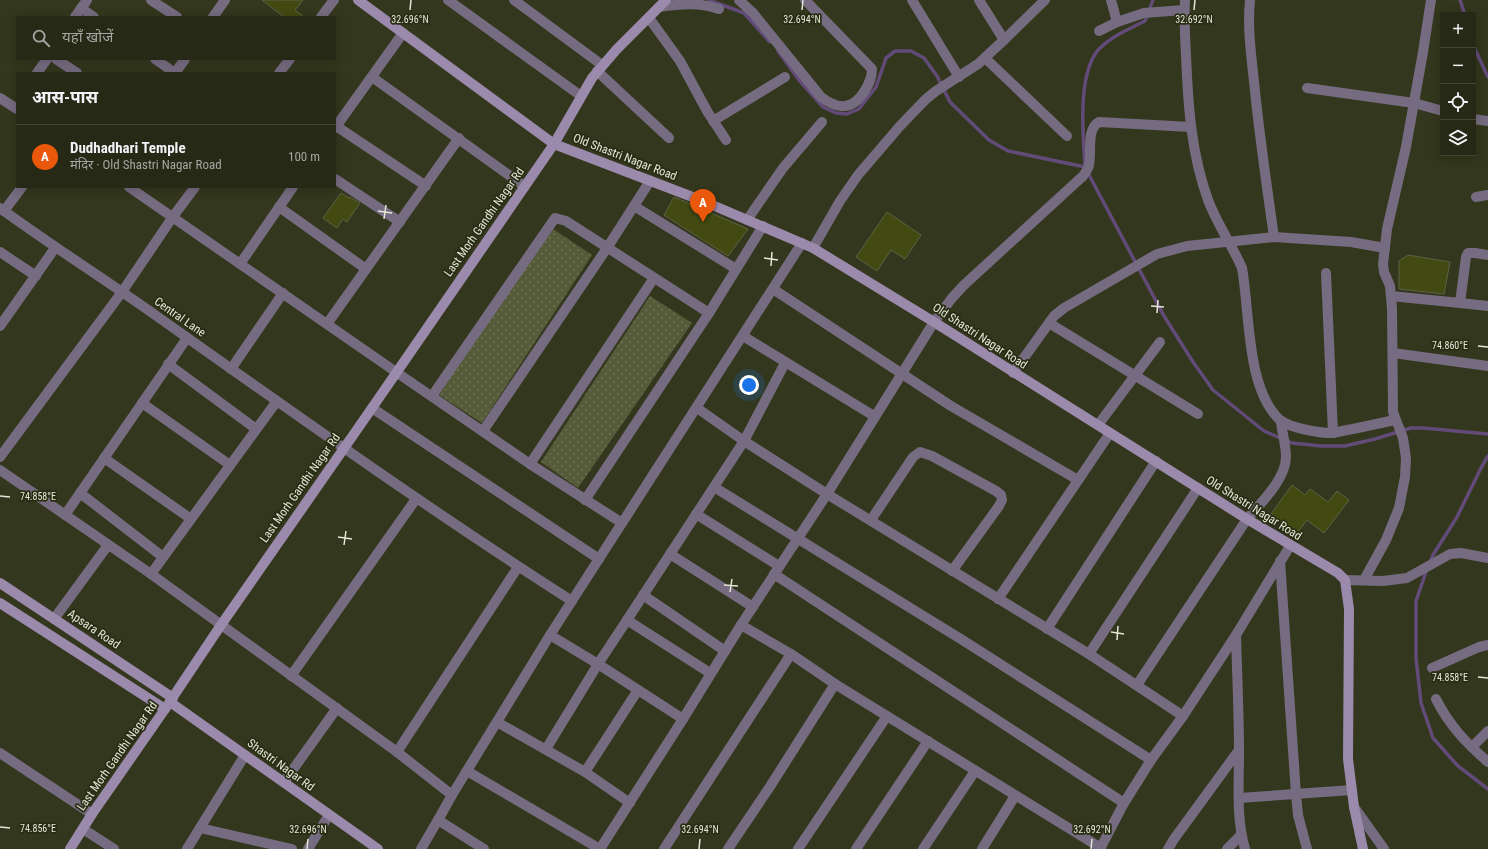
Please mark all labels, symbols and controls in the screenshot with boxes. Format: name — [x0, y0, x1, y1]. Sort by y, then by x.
map controls — [1440, 12, 1476, 156]
button: + — [1440, 12, 1476, 48]
text: 32.696°N — [391, 14, 429, 25]
text: 32.694°N — [783, 14, 821, 25]
text: 32.692°N — [1175, 14, 1213, 25]
search box — [16, 16, 336, 60]
icon: search — [30, 27, 52, 49]
text: यहाँ खोजें — [62, 28, 113, 46]
button: − — [1440, 48, 1476, 84]
button: locate — [1440, 84, 1476, 120]
text: आस-पास — [32, 87, 98, 107]
button: layers — [1440, 120, 1476, 156]
street label: Old Shastri Nagar Road — [571, 131, 679, 183]
text: Dudhadhari Temple — [70, 139, 186, 157]
text: A — [41, 149, 49, 164]
text: 100 m — [288, 149, 320, 164]
text: मंदिर · Old Shastri Nagar Road — [70, 157, 222, 172]
street label: Last Morh Gandhi Nagar Rd — [441, 165, 527, 279]
pin: A — [690, 189, 716, 222]
street label: Central Lane — [152, 294, 209, 340]
street label: Old Shastri Nagar Road — [930, 300, 1030, 372]
text: 74.860°E — [1432, 340, 1468, 351]
your location — [739, 375, 759, 395]
street label: Last Morh Gandhi Nagar Rd — [257, 431, 343, 545]
street label: Old Shastri Nagar Road — [1204, 473, 1304, 543]
text: 74.858°E — [20, 491, 56, 502]
street label: Apsara Road — [65, 606, 123, 652]
text: 74.858°E — [1432, 672, 1468, 683]
street label: Last Morh Gandhi Nagar Rd — [74, 699, 160, 813]
street label: Shastri Nagar Rd — [245, 736, 317, 794]
text: 74.856°E — [20, 823, 56, 834]
text: 32.696°N — [289, 824, 327, 835]
text: 32.694°N — [681, 824, 719, 835]
text: 32.692°N — [1073, 824, 1111, 835]

